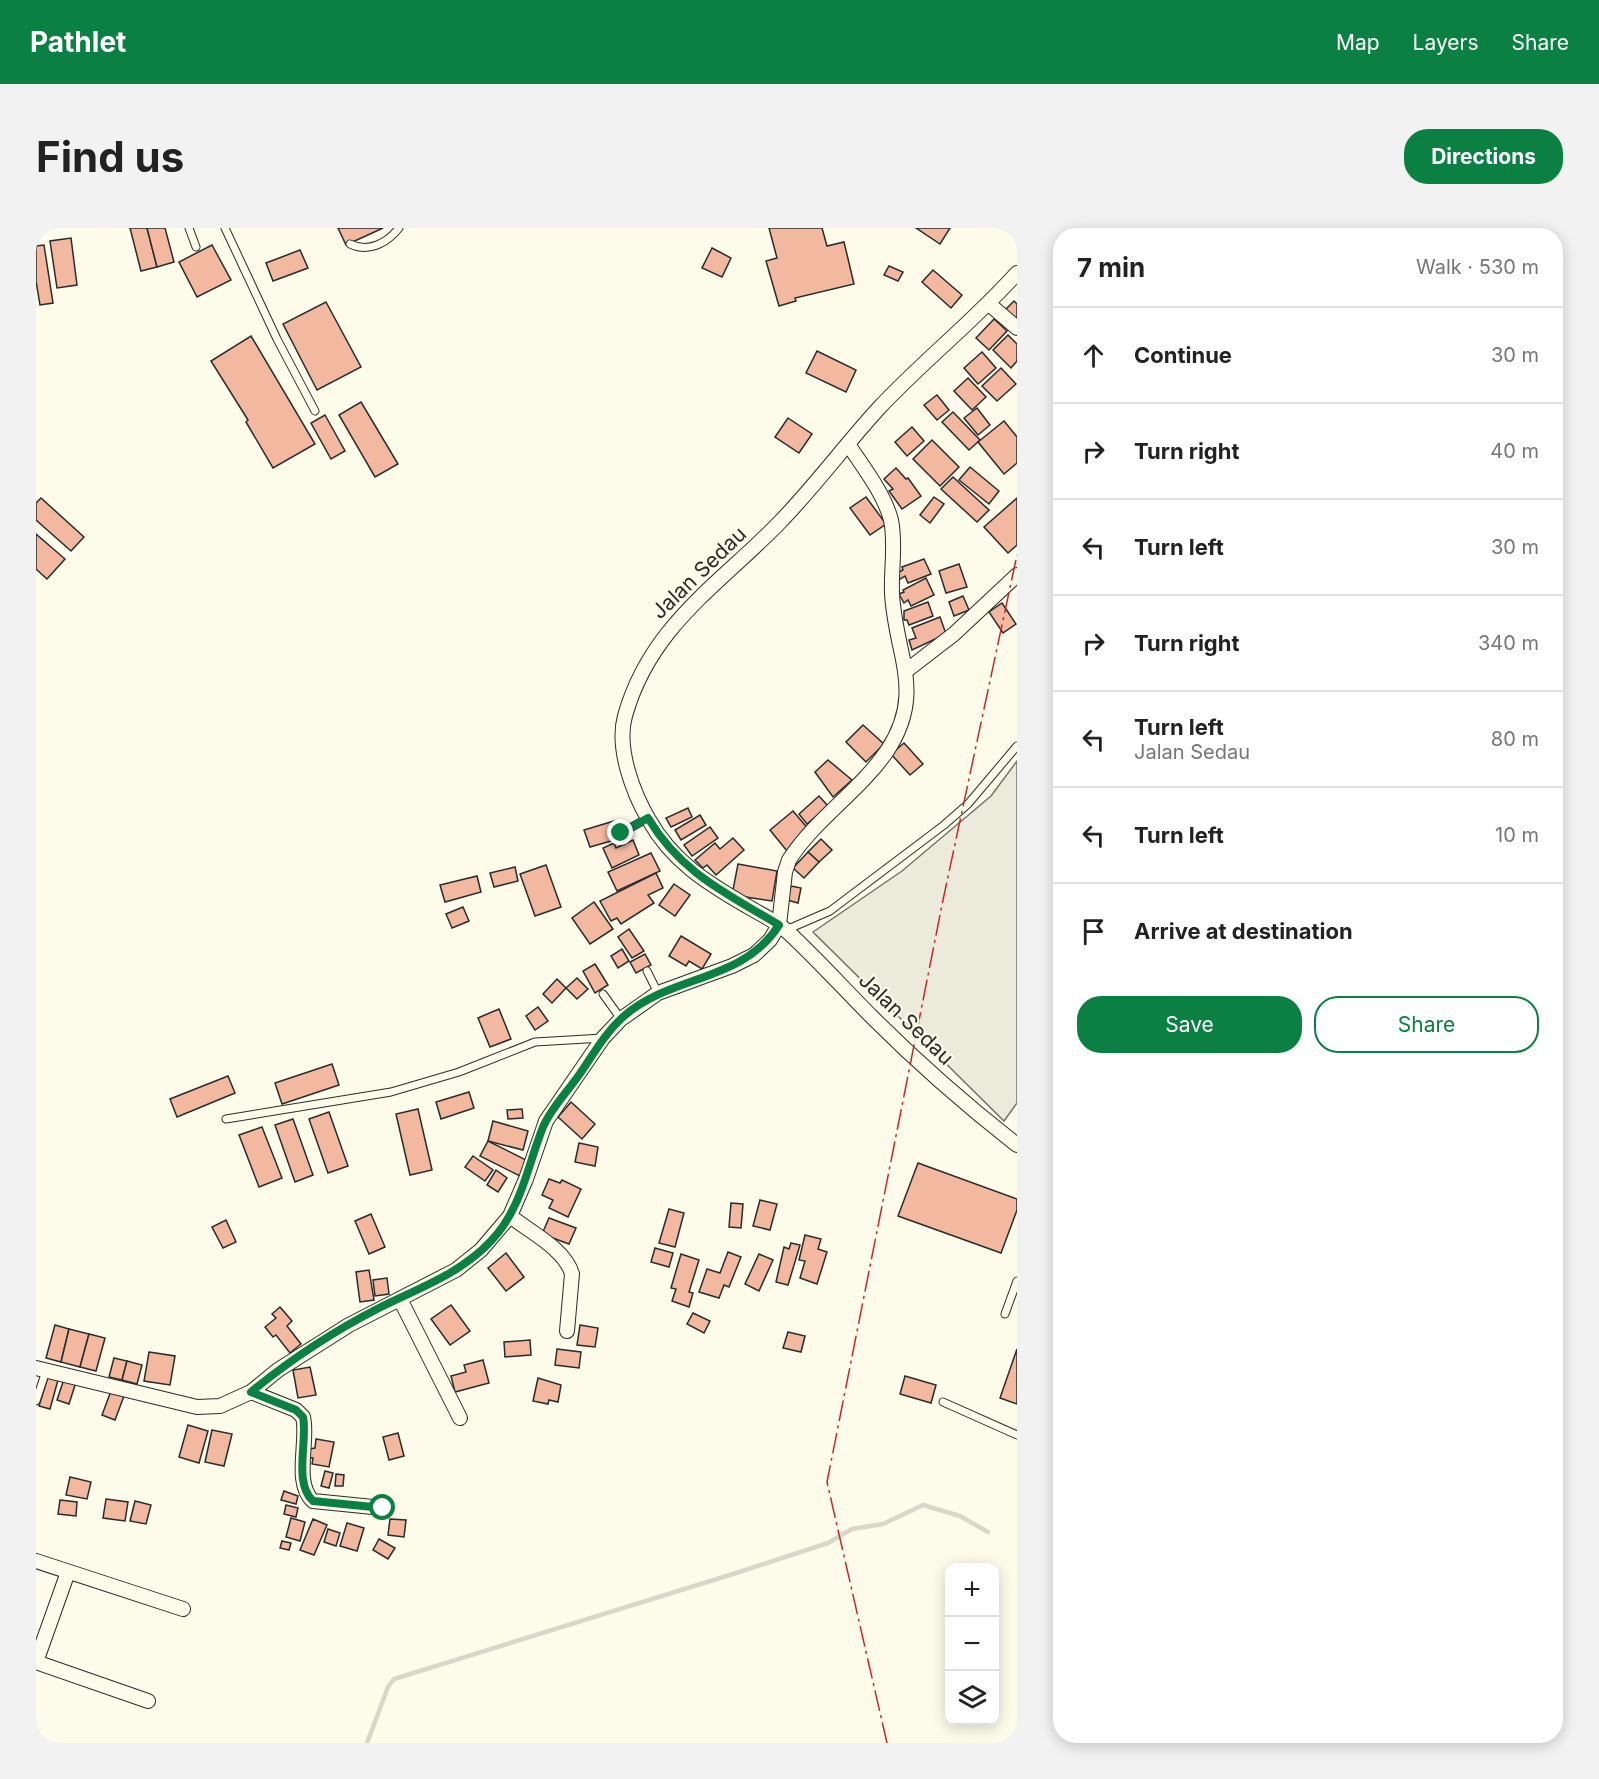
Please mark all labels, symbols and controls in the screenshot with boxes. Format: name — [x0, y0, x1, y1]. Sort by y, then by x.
text: Pathlet — [30, 25, 126, 59]
text: Map — [1336, 30, 1380, 55]
text: Layers — [1413, 30, 1479, 55]
text: Share — [1512, 30, 1569, 55]
button: Directions — [1404, 129, 1563, 184]
text: Find us — [36, 131, 184, 182]
text: 7 min — [1077, 252, 1145, 283]
text: Walk · 530 m — [1416, 255, 1539, 279]
icon: ahead — [1077, 339, 1110, 372]
text: Continue — [1134, 342, 1232, 368]
text: 30 m — [1491, 343, 1539, 367]
icon: right — [1077, 435, 1110, 468]
text: Turn right — [1134, 438, 1240, 464]
text: 40 m — [1490, 439, 1539, 463]
street label: Jalan Sedau — [646, 521, 751, 624]
icon: left — [1077, 531, 1110, 564]
text: Turn left — [1134, 534, 1224, 560]
text: 30 m — [1491, 535, 1539, 559]
icon: right — [1077, 627, 1110, 660]
text: Turn right — [1134, 630, 1240, 656]
text: 340 m — [1478, 631, 1539, 655]
text: Turn left — [1134, 714, 1224, 740]
icon: left — [1077, 723, 1110, 756]
text: 80 m — [1491, 727, 1539, 751]
text: Jalan Sedau — [1134, 740, 1250, 764]
route end — [607, 819, 633, 845]
icon: left — [1077, 819, 1110, 852]
text: Turn left — [1134, 822, 1224, 848]
text: 10 m — [1495, 823, 1539, 847]
icon: arrive — [1077, 915, 1110, 948]
text: Arrive at destination — [1134, 918, 1353, 944]
street label: Jalan Sedau — [854, 967, 959, 1070]
button: Save — [1077, 996, 1302, 1053]
button: Share — [1314, 996, 1539, 1053]
route start — [369, 1494, 395, 1520]
map controls — [945, 1563, 999, 1725]
button: + — [945, 1563, 999, 1617]
button: − — [945, 1617, 999, 1671]
button: layers — [945, 1671, 999, 1725]

